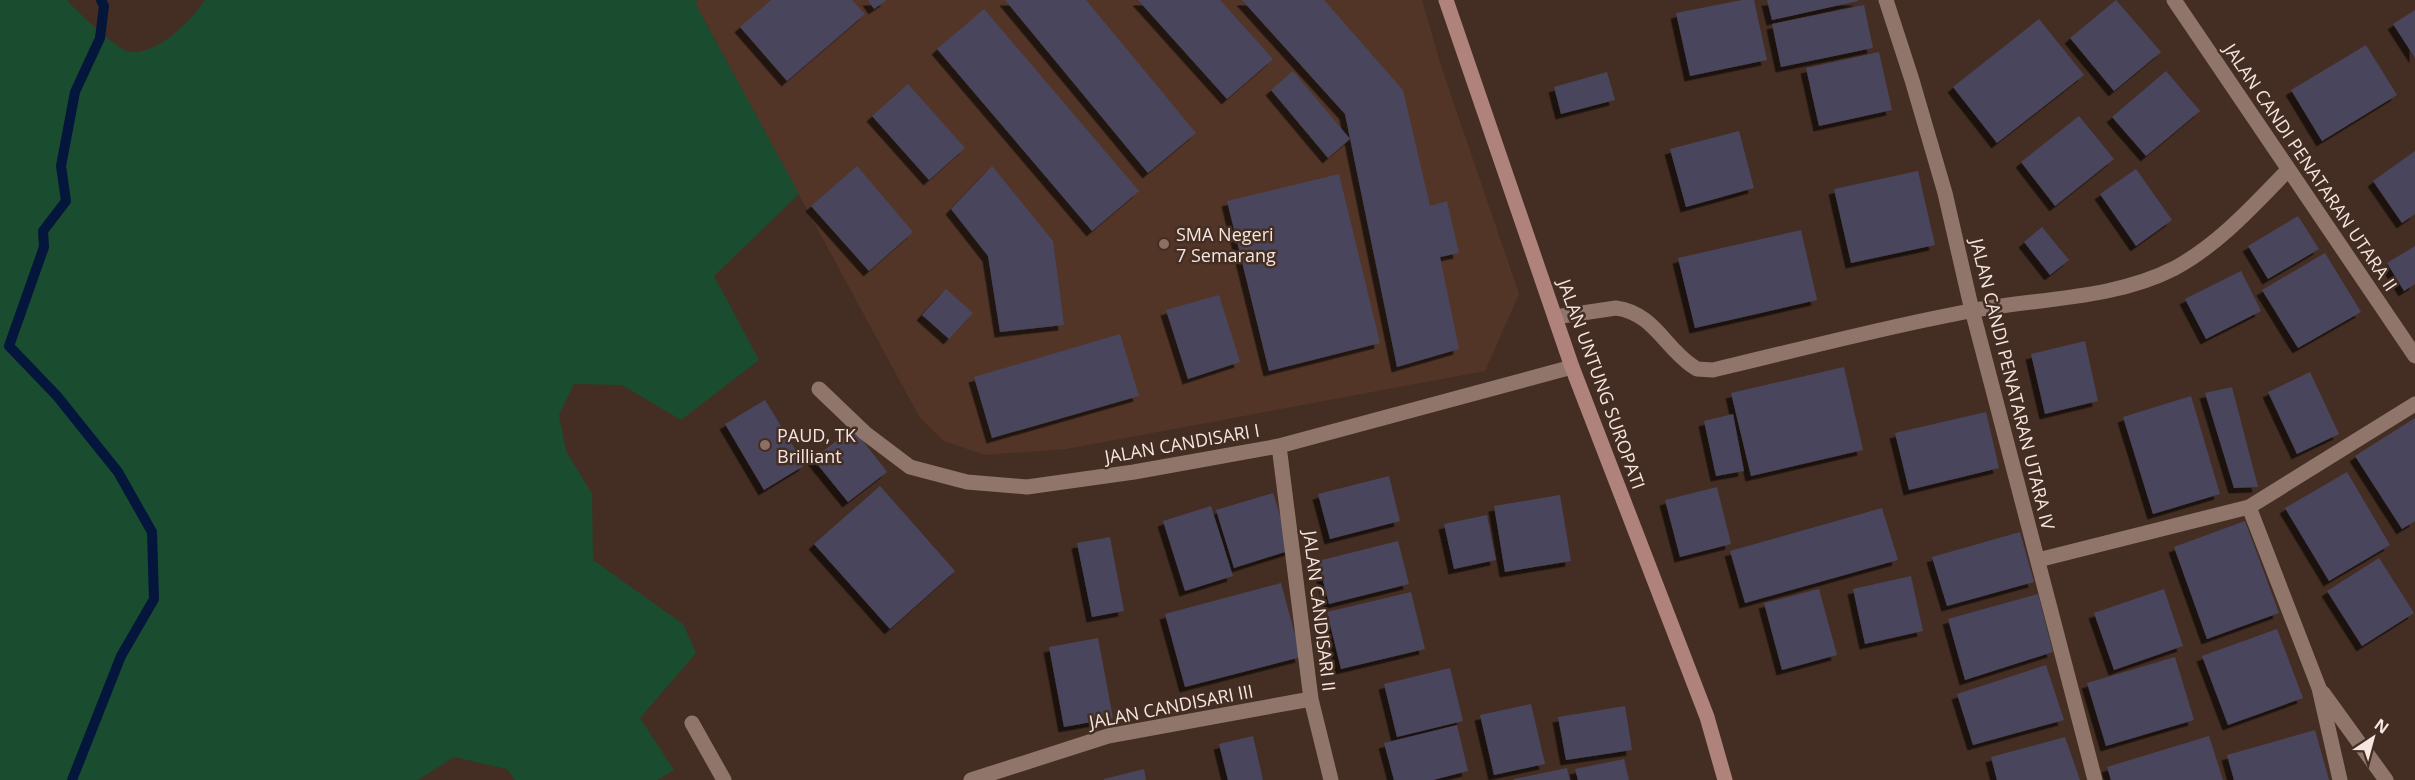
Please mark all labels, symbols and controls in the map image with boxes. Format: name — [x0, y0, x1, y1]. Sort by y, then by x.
street label: JALAN CANDI PENATARAN UTARA II — [2218, 37, 2403, 295]
place label: SMA Negeri 7 Semarang — [1176, 222, 1276, 267]
street label: JALAN CANDI PENATARAN UTARA IV — [1965, 234, 2061, 532]
marker: SMA Negeri 7 Semarang — [1157, 237, 1171, 251]
street label: JALAN UNTUNG SUROPATI — [1552, 274, 1651, 492]
street label: JALAN CANDISARI I — [1101, 418, 1261, 469]
place label: PAUD, TK Brilliant — [777, 423, 857, 468]
marker: PAUD, TK Brilliant — [758, 438, 772, 452]
street label: JALAN CANDISARI II — [1298, 527, 1342, 693]
street label: JALAN CANDISARI III — [1085, 678, 1255, 734]
north arrow — [2343, 708, 2403, 768]
text: N — [2370, 713, 2394, 739]

